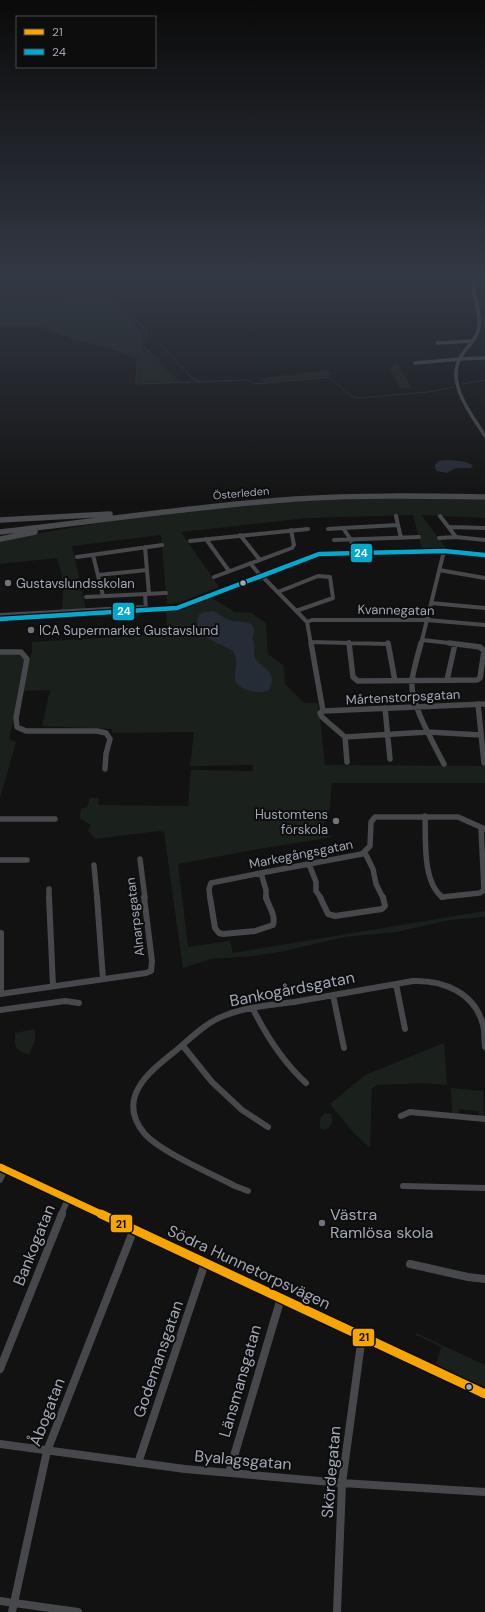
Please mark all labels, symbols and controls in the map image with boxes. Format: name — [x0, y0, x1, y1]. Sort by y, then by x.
legend — [16, 16, 156, 68]
text: 21 — [52, 24, 63, 40]
text: 24 — [52, 44, 66, 60]
street label: Österleden — [212, 484, 270, 502]
line badge: 24 — [350, 543, 373, 563]
text: 24 — [354, 546, 368, 560]
place label: Gustavslundsskolan — [16, 575, 135, 592]
marker: Gustavslundsskolan — [3, 578, 13, 588]
unlabelled marker — [238, 578, 248, 588]
street label: Kvannegatan — [357, 601, 435, 619]
line badge: 24 — [112, 602, 135, 621]
text: 24 — [117, 604, 131, 618]
place label: ICA Supermarket Gustavslund — [39, 622, 218, 639]
marker: ICA Supermarket Gustavslund — [26, 625, 36, 635]
street label: Mårtenstorpsgatan — [345, 686, 461, 708]
place label: Hustomtens förskola — [255, 806, 328, 838]
marker: Hustomtens förskola — [331, 816, 341, 826]
street label: Markegångsgatan — [248, 836, 354, 872]
street label: Alnarpsgatan — [122, 877, 148, 957]
street label: Bankogårdsgatan — [228, 967, 356, 1011]
street label: Bankogatan — [8, 1201, 60, 1289]
place label: Västra Ramlösa skola — [330, 1204, 434, 1243]
line badge: 21 — [110, 1214, 133, 1233]
text: 21 — [116, 1217, 126, 1231]
marker: Västra Ramlösa skola — [317, 1218, 327, 1228]
street label: Södra Hunnetorpsvägen — [164, 1220, 334, 1314]
street label: Godemansgatan — [128, 1298, 188, 1420]
street label: Länsmansgatan — [214, 1322, 266, 1440]
line badge: 21 — [352, 1328, 375, 1347]
text: 21 — [359, 1330, 369, 1344]
street label: Åbogatan — [24, 1375, 70, 1449]
unlabelled marker — [464, 1382, 474, 1392]
street label: Skördegatan — [317, 1425, 345, 1519]
street label: Byalagsgatan — [193, 1445, 293, 1475]

